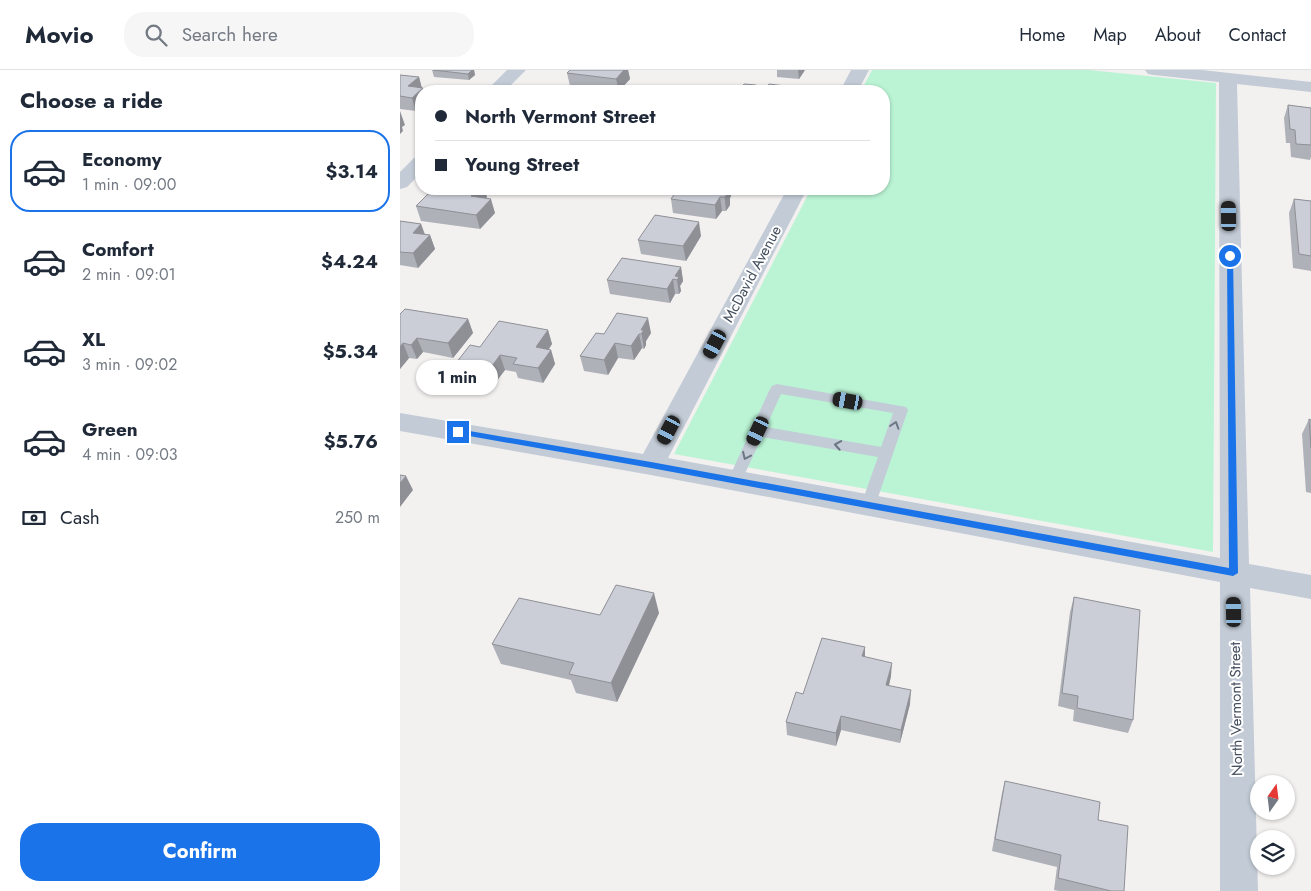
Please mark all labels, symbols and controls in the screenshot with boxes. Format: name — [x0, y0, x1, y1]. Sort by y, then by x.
search box — [124, 12, 474, 57]
text: Movio — [25, 17, 94, 52]
icon: search — [142, 21, 170, 49]
text: Search here — [182, 21, 278, 48]
text: Home — [1019, 22, 1065, 48]
text: Map — [1093, 22, 1127, 48]
text: About — [1155, 22, 1200, 48]
text: Contact — [1228, 22, 1286, 48]
text: Choose a ride — [20, 84, 163, 116]
text: North Vermont Street — [465, 103, 656, 130]
text: Economy — [82, 146, 162, 173]
icon: car — [22, 149, 67, 194]
text: Young Street — [465, 151, 579, 178]
text: $3.14 — [326, 158, 378, 185]
text: 1 min · 09:00 — [82, 173, 176, 196]
car — [1221, 201, 1236, 231]
street label: McDavid Avenue — [717, 221, 787, 326]
text: Comfort — [82, 236, 154, 263]
icon: car — [22, 239, 67, 284]
route start — [1219, 245, 1241, 267]
text: $4.24 — [321, 248, 378, 275]
text: 2 min · 09:01 — [82, 263, 176, 286]
text: XL — [82, 326, 105, 353]
car — [701, 327, 728, 361]
icon: car — [22, 329, 67, 374]
text: $5.34 — [323, 338, 378, 365]
text: 3 min · 09:02 — [82, 353, 177, 376]
callout: 1 min — [417, 360, 499, 394]
text: 1 min — [437, 366, 477, 389]
car — [831, 391, 864, 411]
car — [655, 413, 682, 447]
car — [744, 414, 771, 448]
text: Green — [82, 416, 138, 443]
icon: car — [22, 419, 67, 464]
route end — [447, 421, 469, 443]
one-way arrow — [890, 422, 900, 430]
text: $5.76 — [324, 428, 378, 455]
one-way arrow — [834, 440, 843, 450]
text: 4 min · 09:03 — [82, 443, 178, 466]
one-way arrow — [742, 451, 753, 460]
icon: cash — [20, 504, 48, 532]
text: Cash — [60, 504, 100, 531]
text: 250 m — [335, 506, 380, 529]
car — [1226, 597, 1241, 627]
street label: North Vermont Street — [1224, 641, 1248, 776]
north arrow — [1250, 775, 1295, 820]
map controls — [1250, 775, 1295, 875]
button: Confirm — [20, 823, 380, 881]
button: layers — [1250, 830, 1295, 875]

